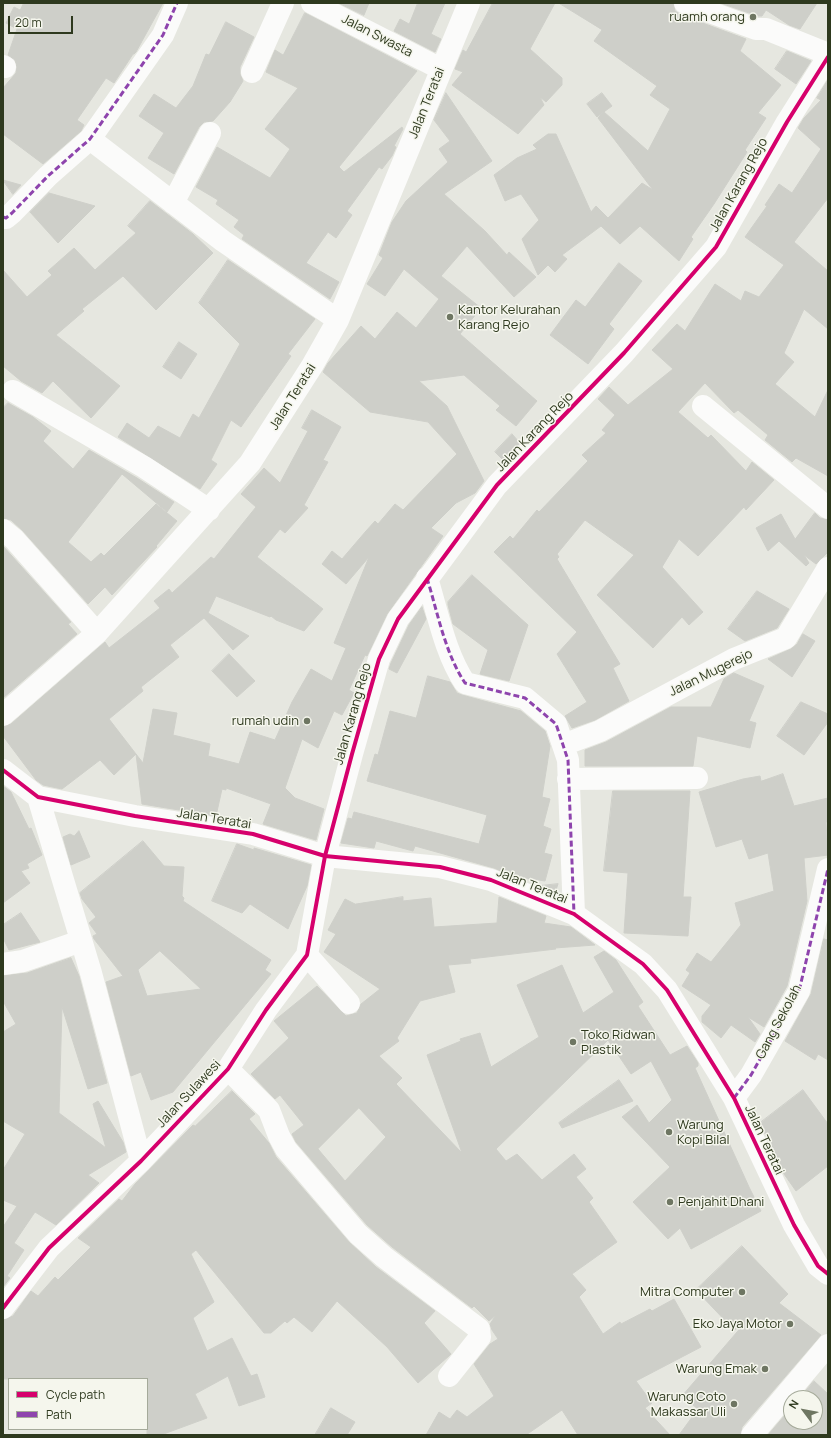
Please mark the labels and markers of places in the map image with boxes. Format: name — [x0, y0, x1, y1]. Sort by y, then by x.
place label: ruamh orang — [669, 9, 745, 25]
marker: ruamh orang — [748, 12, 758, 22]
place label: Kantor Kelurahan Karang Rejo — [458, 302, 560, 333]
marker: Kantor Kelurahan Karang Rejo — [445, 312, 455, 322]
place label: rumah udin — [232, 713, 299, 729]
marker: rumah udin — [302, 716, 312, 726]
place label: Toko Ridwan Plastik — [581, 1027, 655, 1058]
marker: Toko Ridwan Plastik — [568, 1037, 578, 1047]
place label: Warung Kopi Bilal — [677, 1117, 730, 1148]
marker: Warung Kopi Bilal — [664, 1127, 674, 1137]
place label: Penjahit Dhani — [678, 1194, 764, 1210]
marker: Penjahit Dhani — [665, 1197, 675, 1207]
place label: Mitra Computer — [640, 1284, 734, 1300]
marker: Mitra Computer — [737, 1287, 747, 1297]
place label: Eko Jaya Motor — [693, 1316, 782, 1332]
marker: Eko Jaya Motor — [785, 1319, 795, 1329]
place label: Warung Emak — [676, 1361, 757, 1377]
marker: Warung Emak — [760, 1364, 770, 1374]
place label: Warung Coto Makassar Uli — [647, 1389, 726, 1420]
marker: Warung Coto Makassar Uli — [729, 1399, 739, 1409]

